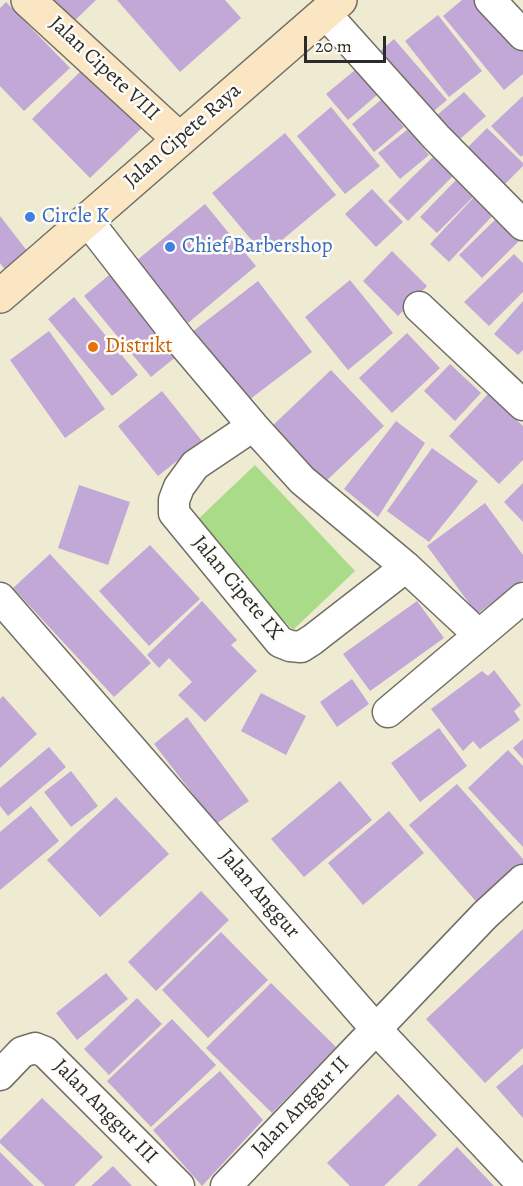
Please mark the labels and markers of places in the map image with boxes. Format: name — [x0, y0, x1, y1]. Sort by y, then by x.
place label: Circle K — [42, 204, 109, 230]
marker: Circle K — [23, 210, 37, 224]
place label: Chief Barbershop — [182, 234, 332, 260]
marker: Chief Barbershop — [163, 240, 177, 254]
place label: Distrikt — [105, 334, 172, 360]
marker: Distrikt — [86, 340, 100, 354]

